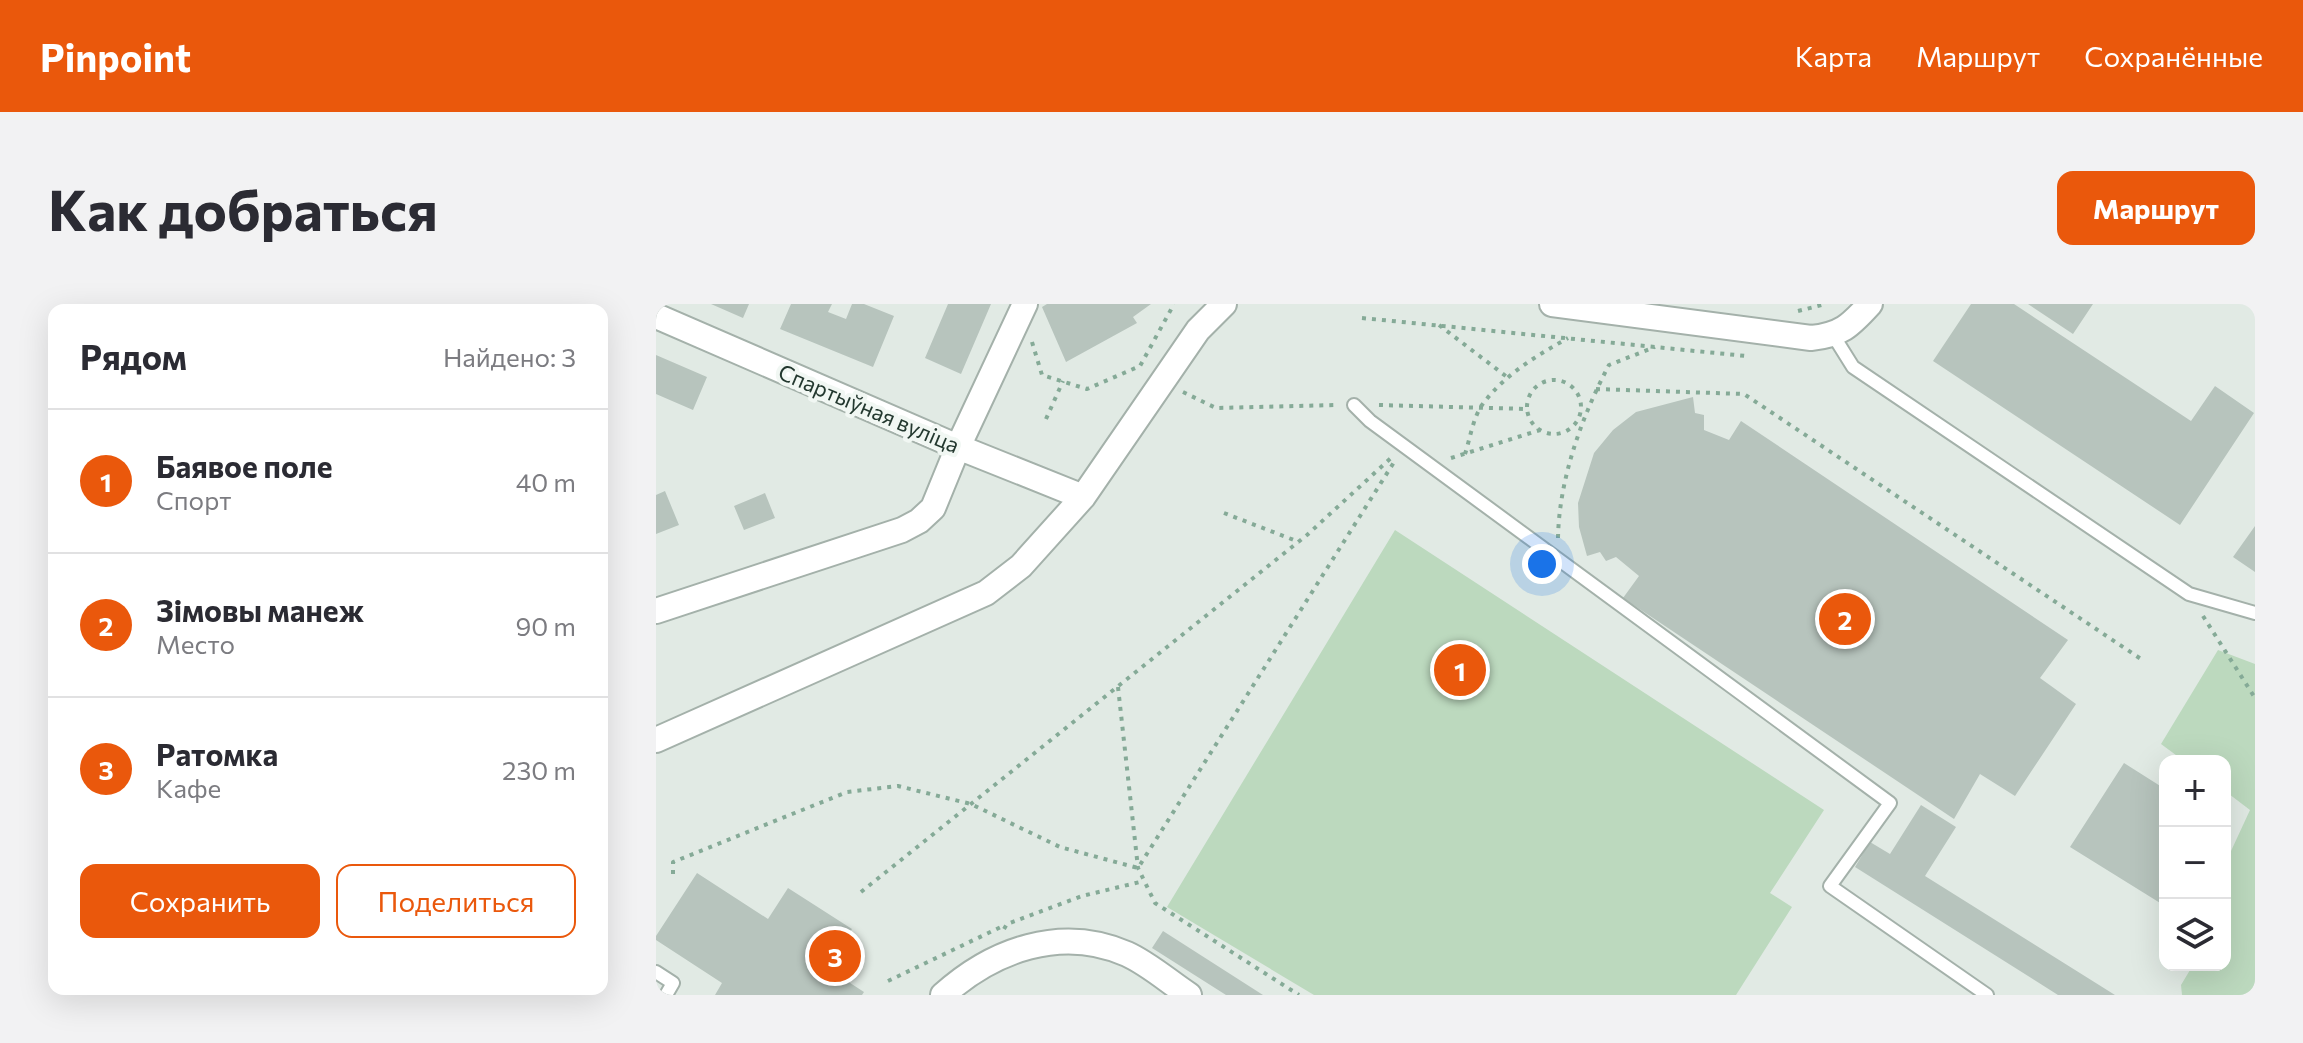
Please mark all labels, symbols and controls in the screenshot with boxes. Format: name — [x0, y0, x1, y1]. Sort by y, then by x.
text: Pinpoint — [40, 33, 191, 80]
text: Карта — [1795, 39, 1872, 73]
text: Маршрут — [1916, 39, 2040, 73]
text: Сохранённые — [2084, 39, 2263, 73]
button: Маршрут — [2057, 171, 2255, 245]
text: Как добраться — [48, 174, 438, 243]
text: Рядом — [80, 335, 187, 377]
text: Найдено: 3 — [443, 341, 576, 372]
street label: Спартыўная вуліца — [774, 358, 964, 458]
text: Баявое поле — [156, 447, 332, 484]
text: 1 — [100, 466, 112, 497]
text: 40 m — [516, 466, 576, 497]
text: Спорт — [156, 484, 231, 515]
your location — [1522, 544, 1562, 584]
pin: 2 — [1819, 589, 1871, 649]
text: Зімовы манеж — [156, 591, 364, 628]
text: 2 — [99, 610, 113, 641]
text: 90 m — [516, 610, 576, 641]
text: Место — [156, 628, 235, 659]
pin: 1 — [1434, 640, 1486, 700]
text: Ратомка — [156, 735, 278, 772]
text: 3 — [98, 754, 114, 785]
text: 230 m — [502, 754, 576, 785]
map controls — [2159, 755, 2231, 971]
button: + — [2159, 755, 2231, 827]
text: Кафе — [156, 772, 221, 803]
button: − — [2159, 827, 2231, 899]
button: Сохранить — [80, 864, 320, 938]
button: Поделиться — [336, 864, 576, 938]
button: layers — [2159, 899, 2231, 971]
pin: 3 — [809, 926, 861, 986]

